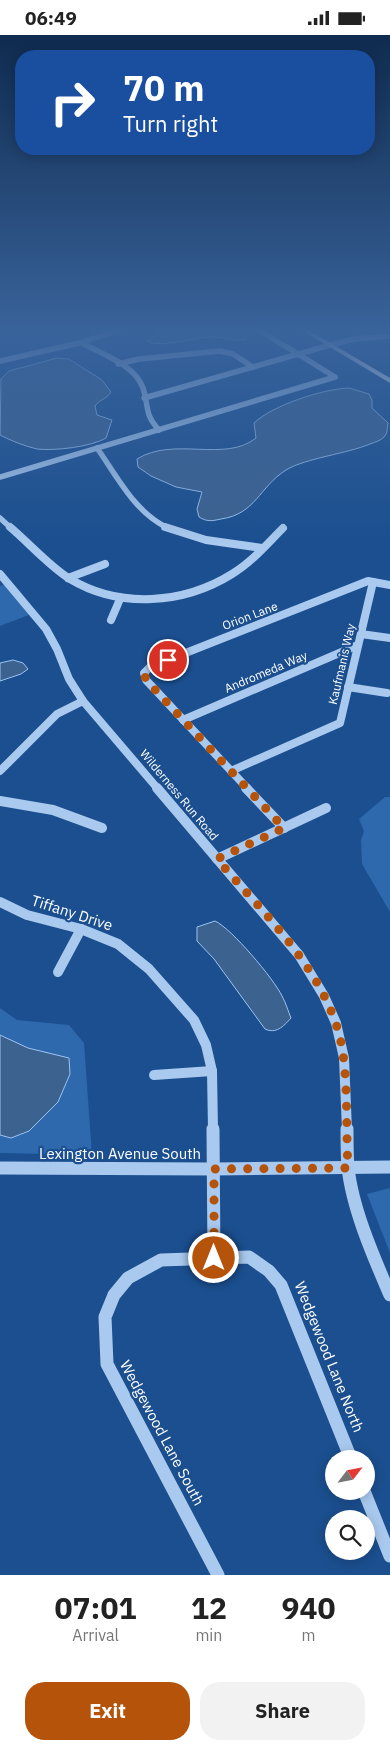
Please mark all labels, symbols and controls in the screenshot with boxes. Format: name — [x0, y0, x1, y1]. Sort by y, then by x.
text: 06:49 — [25, 6, 77, 30]
text: 70 m — [123, 65, 205, 111]
icon: right — [40, 70, 105, 135]
text: Turn right — [123, 109, 218, 138]
street label: Orion Lane — [220, 598, 280, 633]
street label: Kaufmanis Way — [325, 622, 358, 706]
pin — [147, 639, 189, 681]
icon: arrive — [154, 646, 182, 674]
street label: Andromeda Way — [222, 647, 310, 696]
street label: Wilderness Run Road — [137, 746, 222, 843]
street label: Tiffany Drive — [29, 890, 115, 935]
street label: Lexington Avenue South — [39, 1144, 201, 1163]
position arrow — [187, 1231, 239, 1283]
street label: Wedgewood Lane North — [291, 1279, 368, 1435]
street label: Wedgewood Lane South — [116, 1357, 209, 1509]
north arrow — [325, 1450, 375, 1500]
map controls — [325, 1450, 375, 1560]
button: search — [325, 1510, 375, 1560]
text: 07:01 — [55, 1588, 136, 1627]
text: 12 — [191, 1588, 227, 1627]
text: 940 — [281, 1588, 335, 1627]
text: Arrival — [72, 1625, 119, 1645]
text: min — [195, 1625, 222, 1645]
text: m — [301, 1625, 315, 1645]
button: Exit — [25, 1682, 190, 1740]
button: Share — [200, 1682, 365, 1740]

